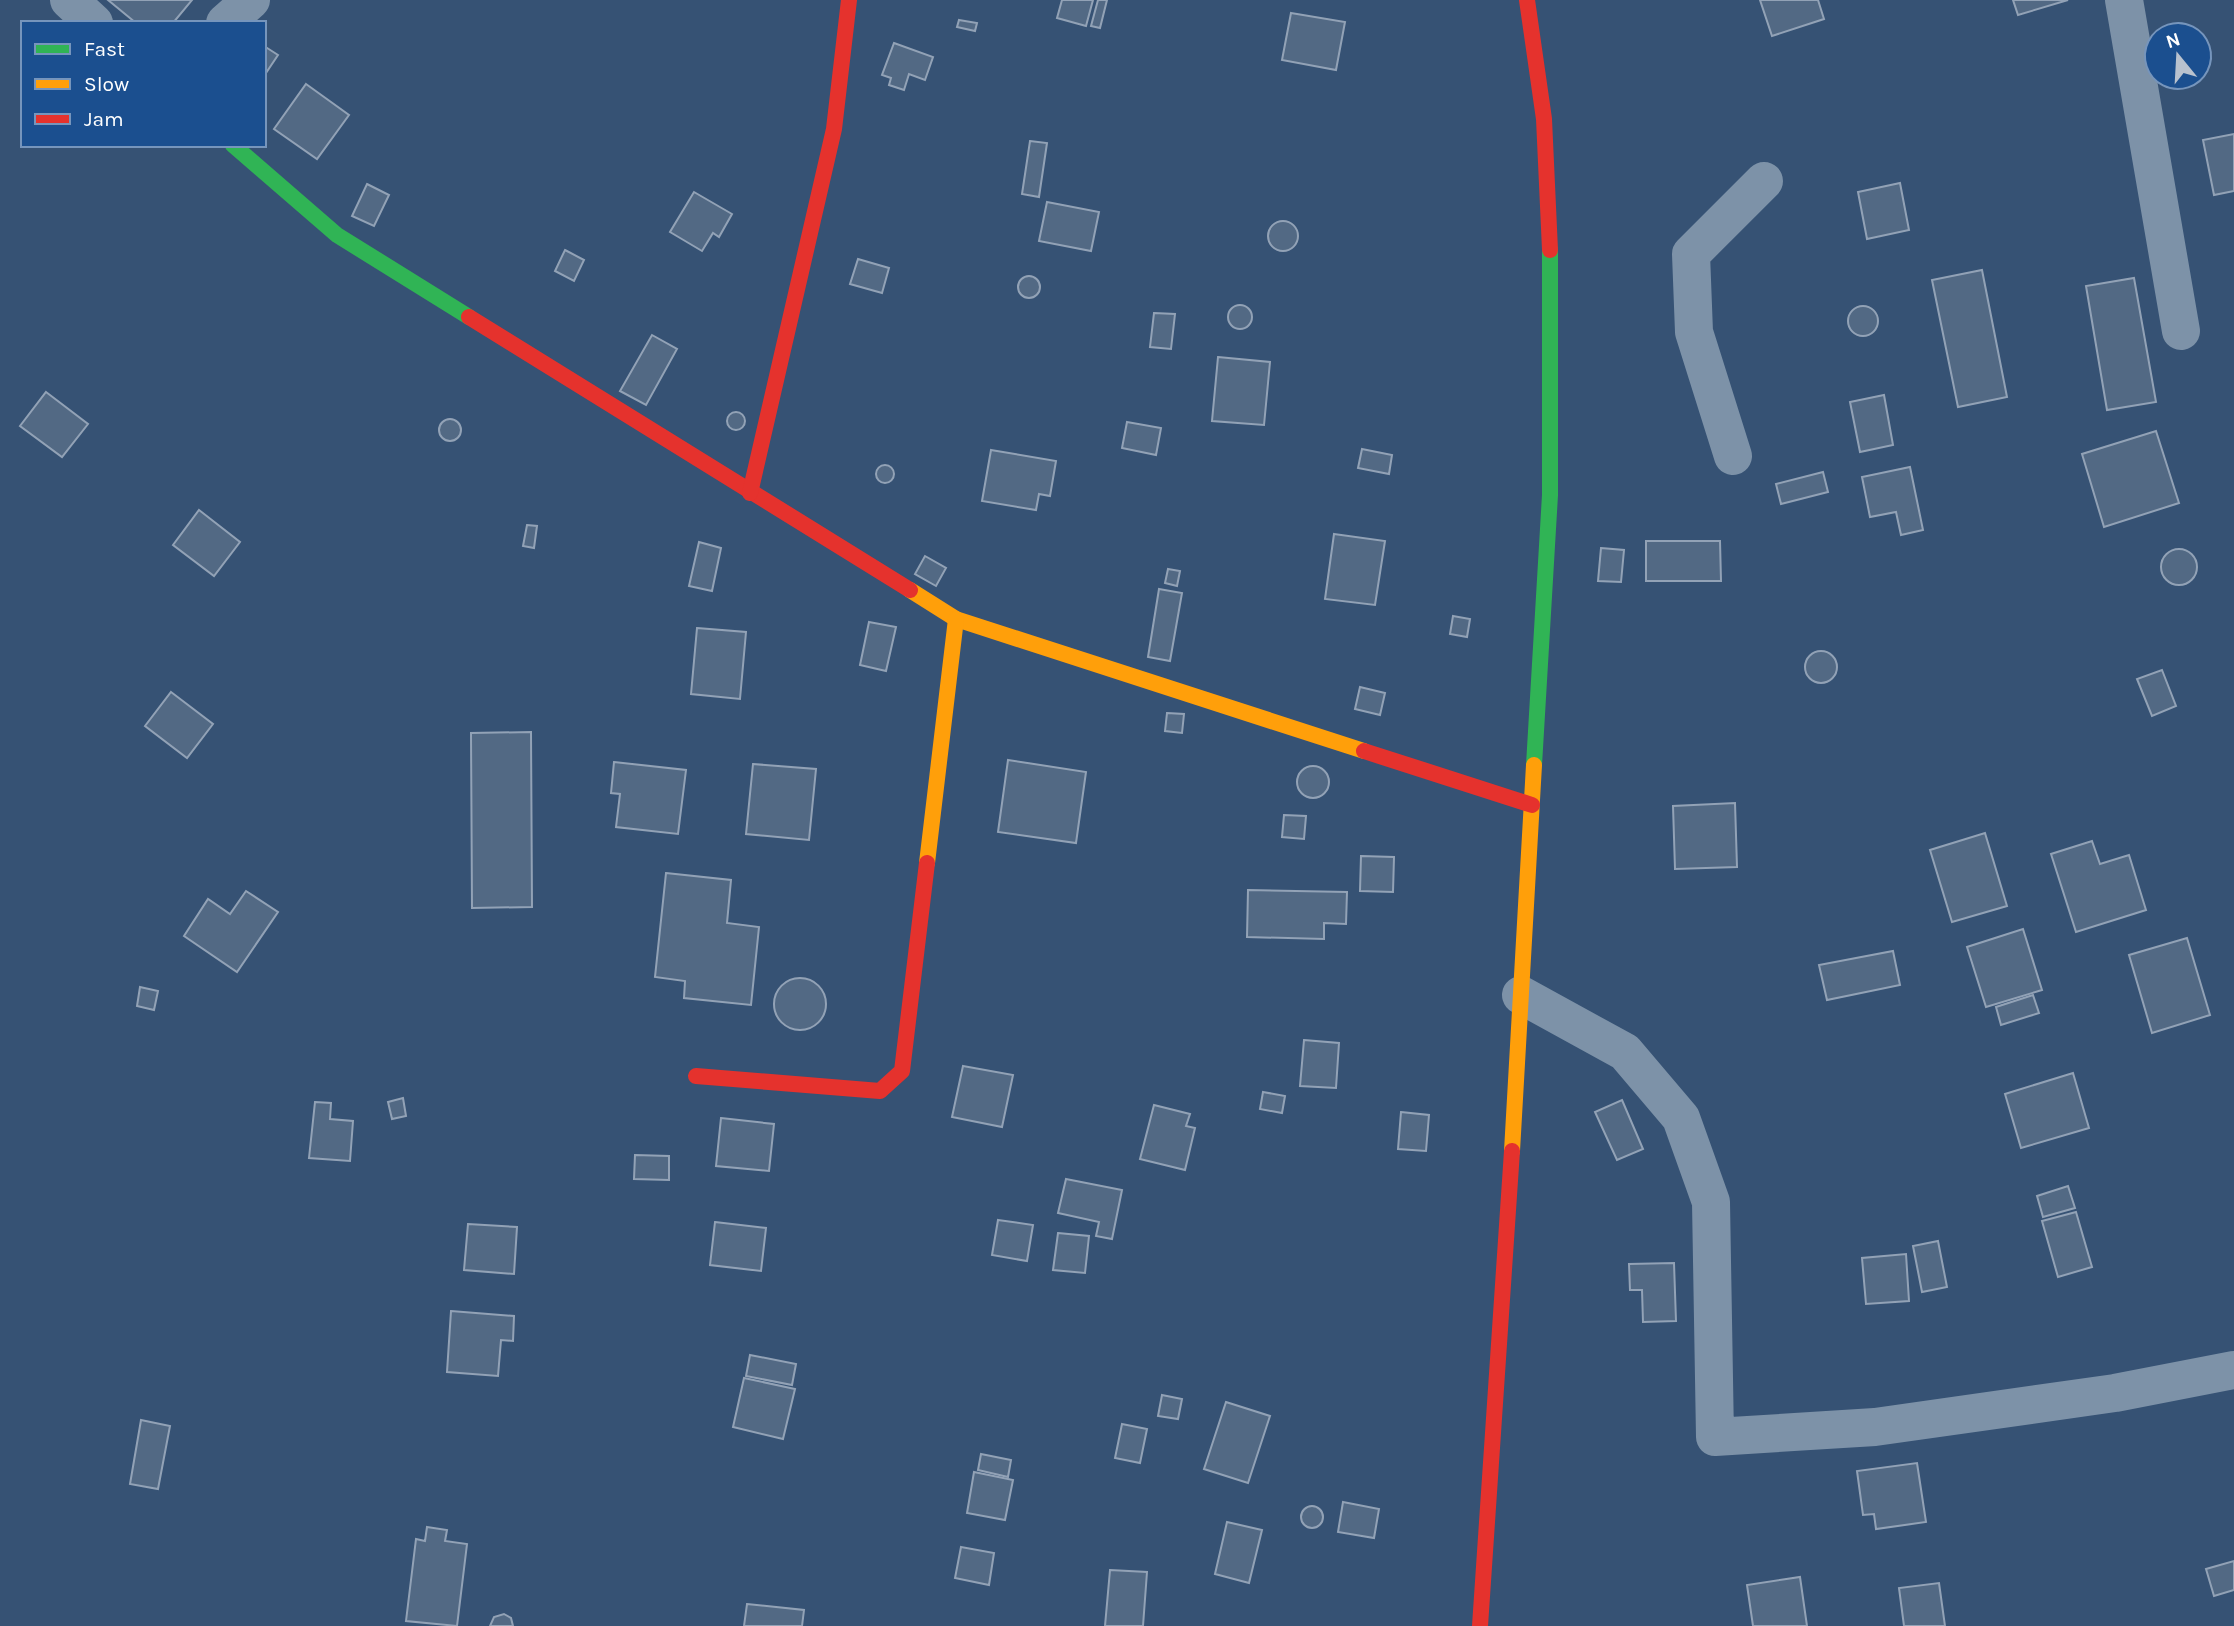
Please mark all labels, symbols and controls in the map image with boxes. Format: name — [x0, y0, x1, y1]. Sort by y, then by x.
legend — [21, 21, 266, 147]
north arrow — [2143, 21, 2213, 91]
text: N — [2163, 28, 2183, 53]
text: Fast — [84, 37, 125, 61]
text: Slow — [84, 72, 129, 96]
text: Jam — [84, 107, 124, 131]

